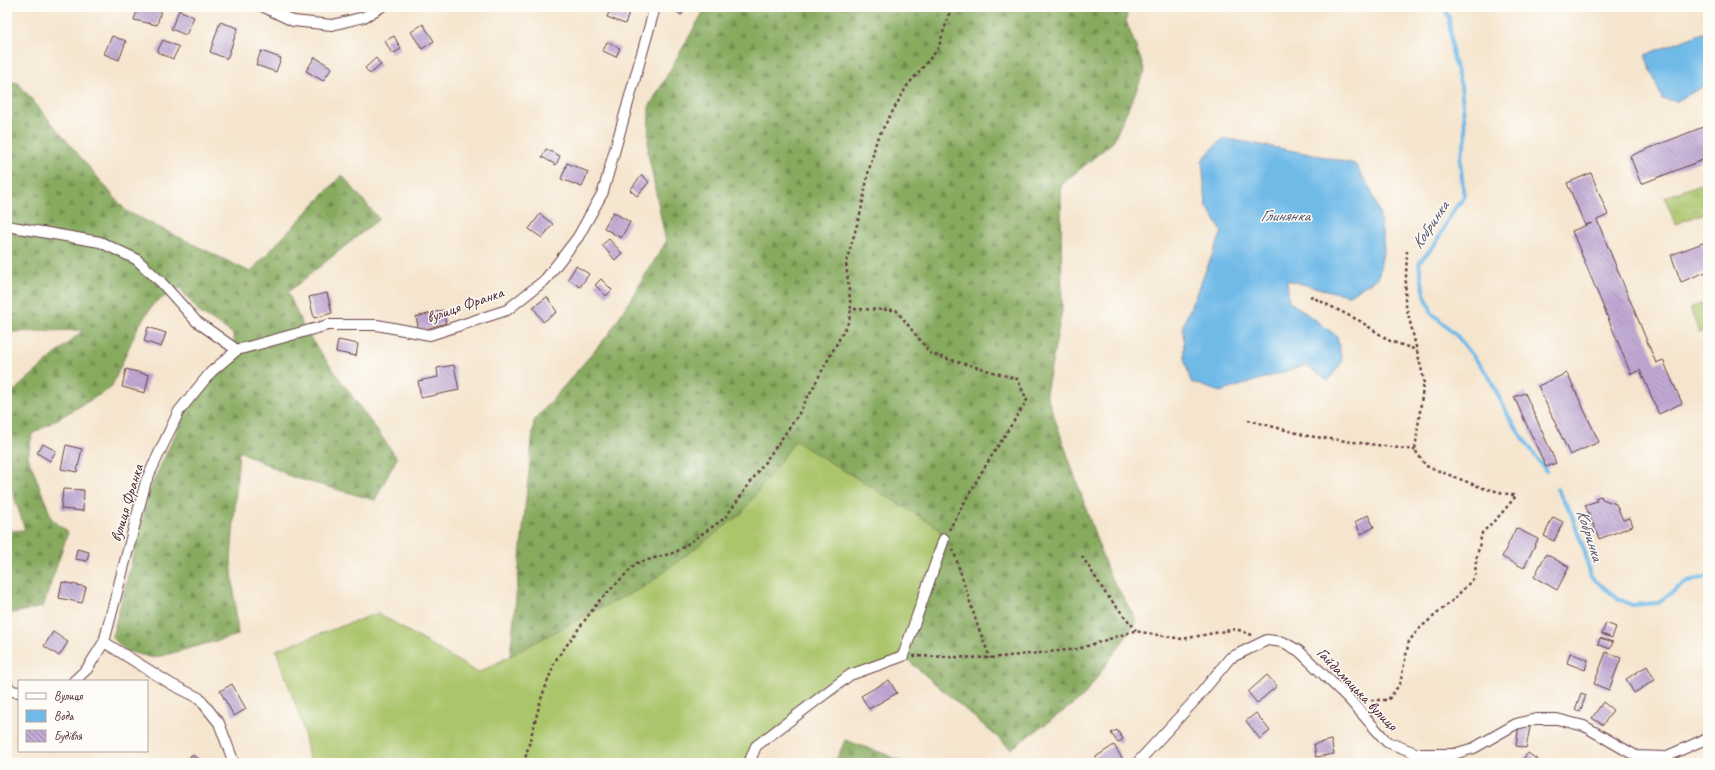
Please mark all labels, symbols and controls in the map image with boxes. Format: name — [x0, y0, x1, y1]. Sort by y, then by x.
water label: Кобринка — [1406, 195, 1455, 253]
water label: Глинянка — [1260, 205, 1312, 226]
street label: вулиця Франка — [424, 282, 508, 327]
street label: вулиця Франка — [106, 460, 149, 544]
water label: Кобринка — [1572, 507, 1609, 565]
street label: Гайдамацька вулиця — [1312, 643, 1403, 736]
legend — [18, 680, 148, 752]
text: Вулиця — [54, 688, 83, 704]
text: Вода — [54, 708, 75, 724]
text: Будівля — [54, 728, 83, 744]

